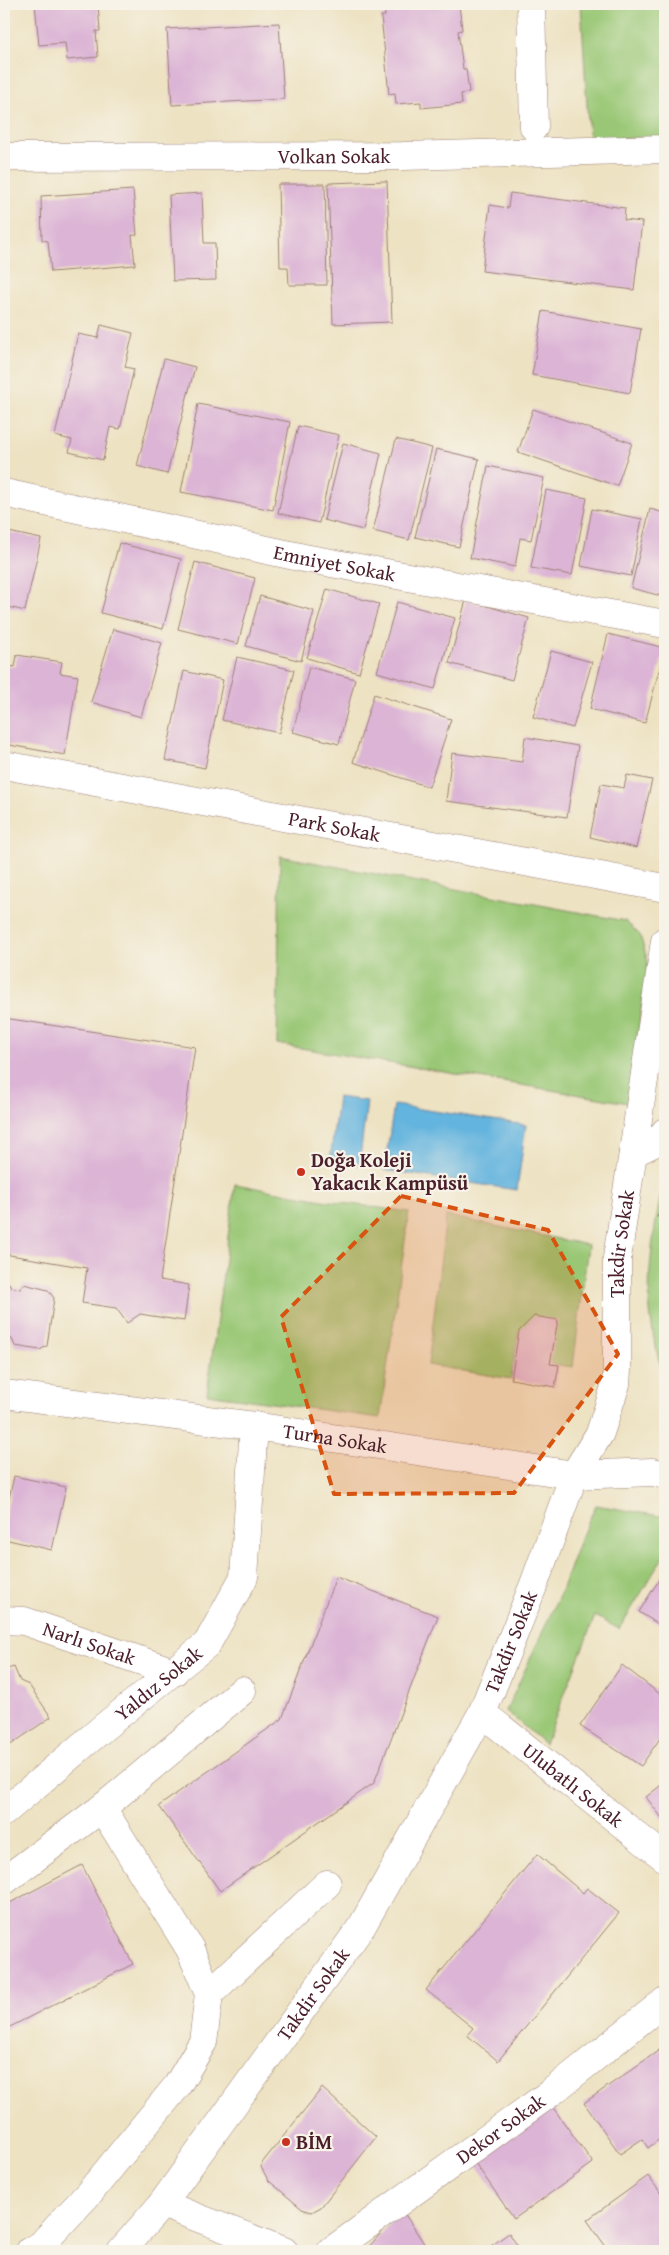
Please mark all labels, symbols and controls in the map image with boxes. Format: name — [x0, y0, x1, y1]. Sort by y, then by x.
street label: Volkan Sokak — [278, 141, 391, 170]
street label: Emniyet Sokak — [271, 537, 399, 589]
street label: Park Sokak — [286, 803, 384, 849]
place label: Doğa Koleji Yakacık Kampüsü — [311, 1145, 469, 1197]
marker: Doğa Koleji Yakacık Kampüsü — [295, 1166, 307, 1178]
street label: Takdir Sokak — [602, 1187, 641, 1298]
street label: Turna Sokak — [281, 1416, 390, 1460]
street label: Takdir Sokak — [476, 1585, 544, 1698]
street label: Narlı Sokak — [39, 1614, 140, 1672]
street label: Yaldız Sokak — [108, 1638, 209, 1727]
street label: Ulubatlı Sokak — [516, 1735, 631, 1834]
street label: Takdir Sokak — [269, 1940, 357, 2046]
street label: Dekor Sokak — [450, 2086, 552, 2171]
place label: BİM — [296, 2127, 332, 2156]
marker: BİM — [280, 2136, 292, 2148]

